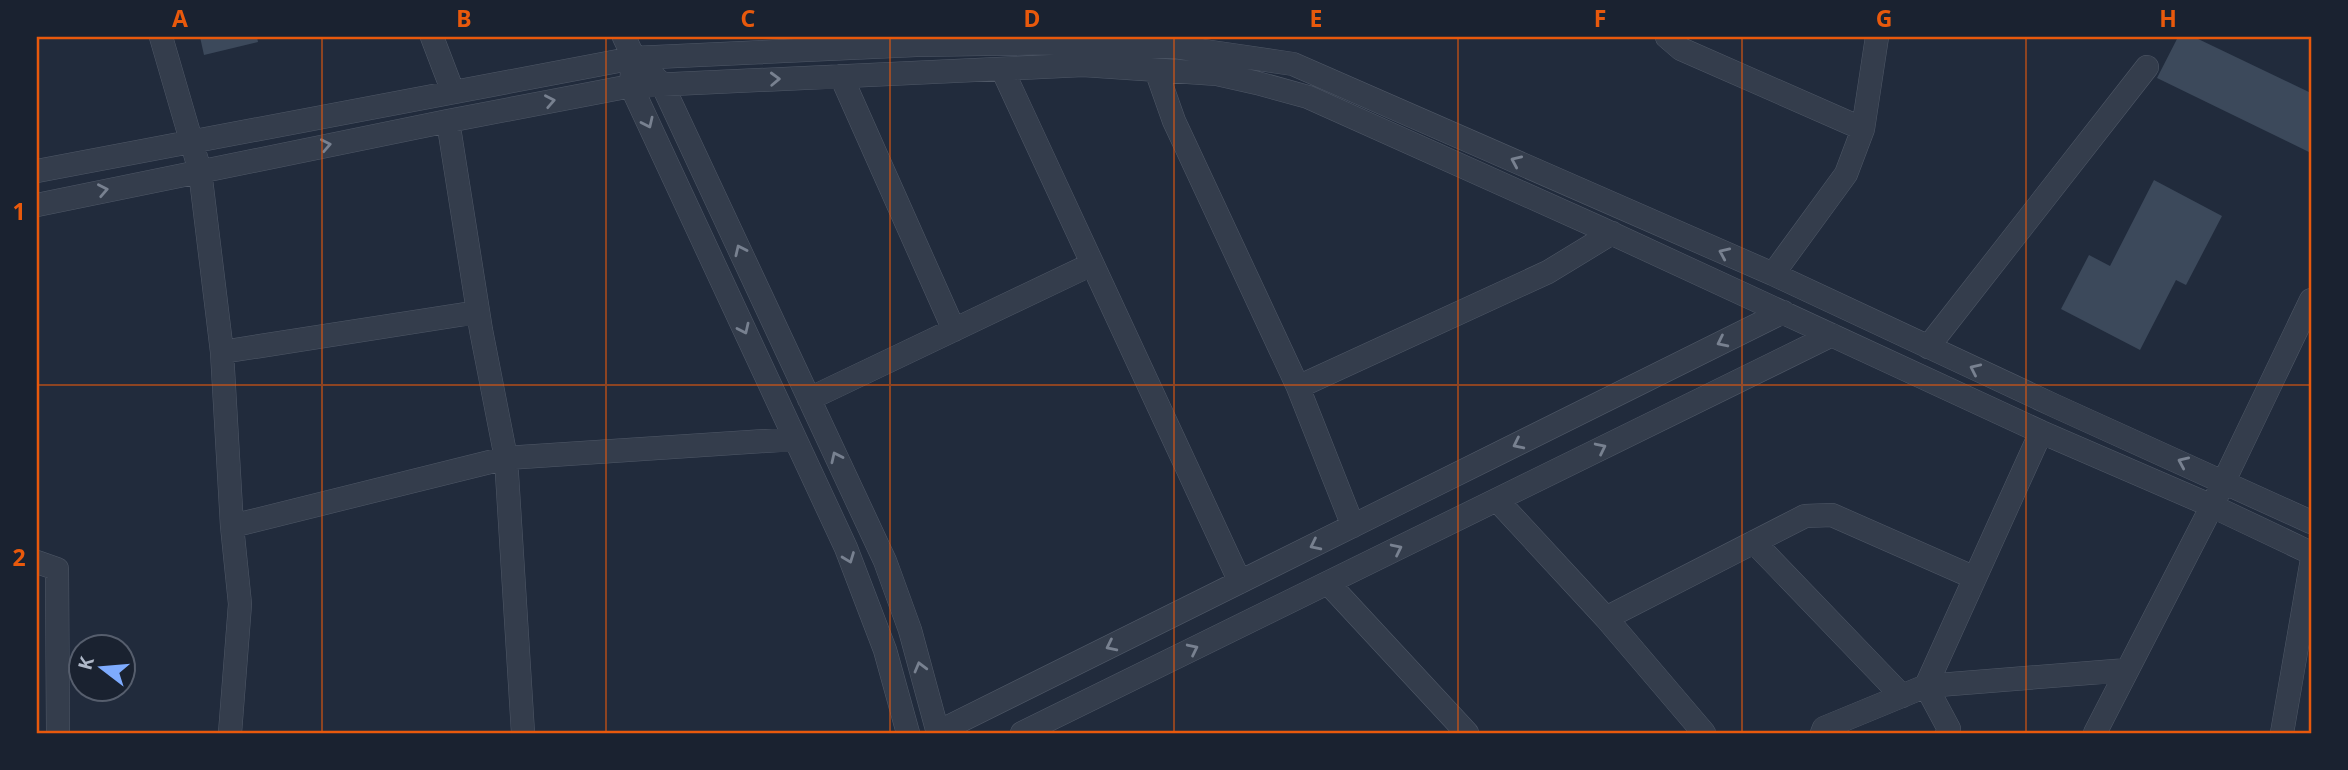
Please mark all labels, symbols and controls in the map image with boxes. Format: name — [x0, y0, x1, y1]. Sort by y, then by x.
text: A — [172, 2, 188, 34]
text: B — [456, 2, 472, 34]
text: C — [741, 2, 756, 34]
text: D — [1024, 2, 1040, 34]
text: E — [1310, 2, 1322, 34]
text: F — [1594, 2, 1606, 34]
text: G — [1876, 2, 1892, 34]
text: H — [2159, 2, 2177, 34]
one-way arrow — [770, 71, 781, 86]
one-way arrow — [544, 95, 556, 110]
one-way arrow — [640, 116, 654, 128]
one-way arrow — [320, 139, 332, 154]
one-way arrow — [1511, 156, 1523, 170]
one-way arrow — [97, 183, 109, 198]
text: 1 — [12, 195, 26, 227]
one-way arrow — [734, 245, 748, 257]
one-way arrow — [1719, 247, 1731, 261]
one-way arrow — [736, 322, 750, 334]
one-way arrow — [1717, 334, 1729, 348]
one-way arrow — [1970, 363, 1982, 377]
one-way arrow — [1513, 435, 1525, 449]
one-way arrow — [1594, 443, 1606, 457]
one-way arrow — [830, 451, 844, 464]
one-way arrow — [2177, 457, 2189, 471]
one-way arrow — [1310, 536, 1322, 550]
text: 2 — [12, 541, 26, 573]
one-way arrow — [1390, 543, 1402, 557]
one-way arrow — [841, 551, 855, 563]
north arrow — [66, 634, 136, 704]
one-way arrow — [1106, 637, 1118, 651]
one-way arrow — [1186, 644, 1198, 658]
text: K — [71, 653, 100, 673]
one-way arrow — [914, 662, 928, 674]

